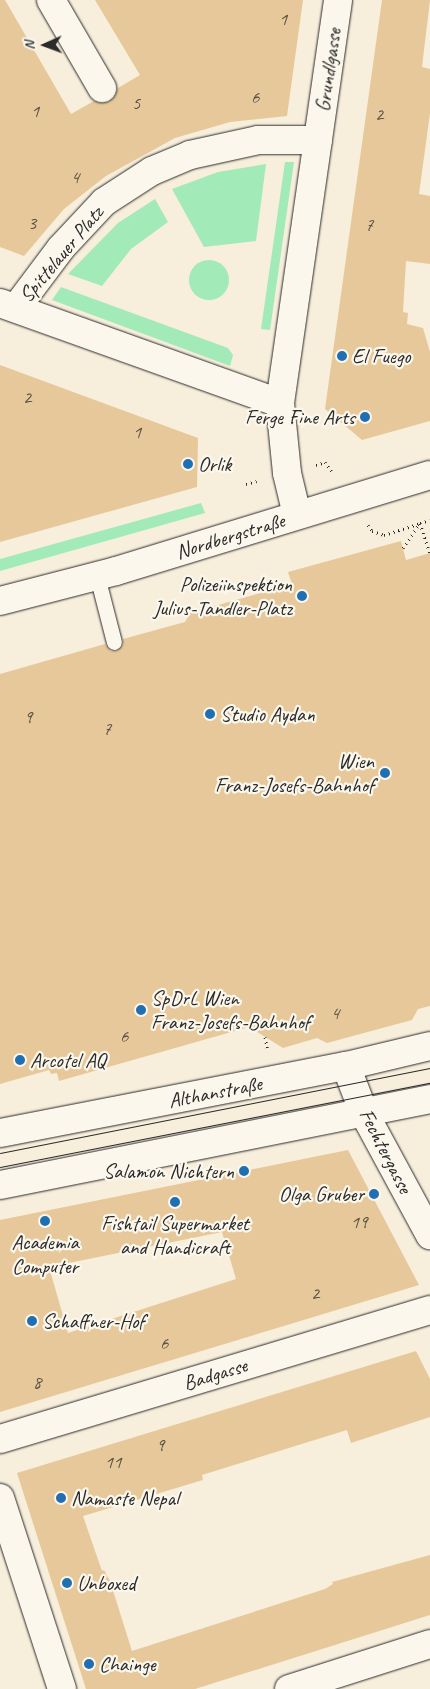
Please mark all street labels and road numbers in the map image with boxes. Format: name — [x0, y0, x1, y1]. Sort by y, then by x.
street label: Grundlgasse — [310, 27, 346, 113]
street label: Spittelauer Platz — [13, 201, 109, 307]
street label: Nordbergstraße — [173, 508, 287, 564]
street label: Althanstraße — [166, 1071, 264, 1113]
street label: Fechtergasse — [354, 1104, 418, 1198]
street label: Badgasse — [180, 1352, 250, 1396]

